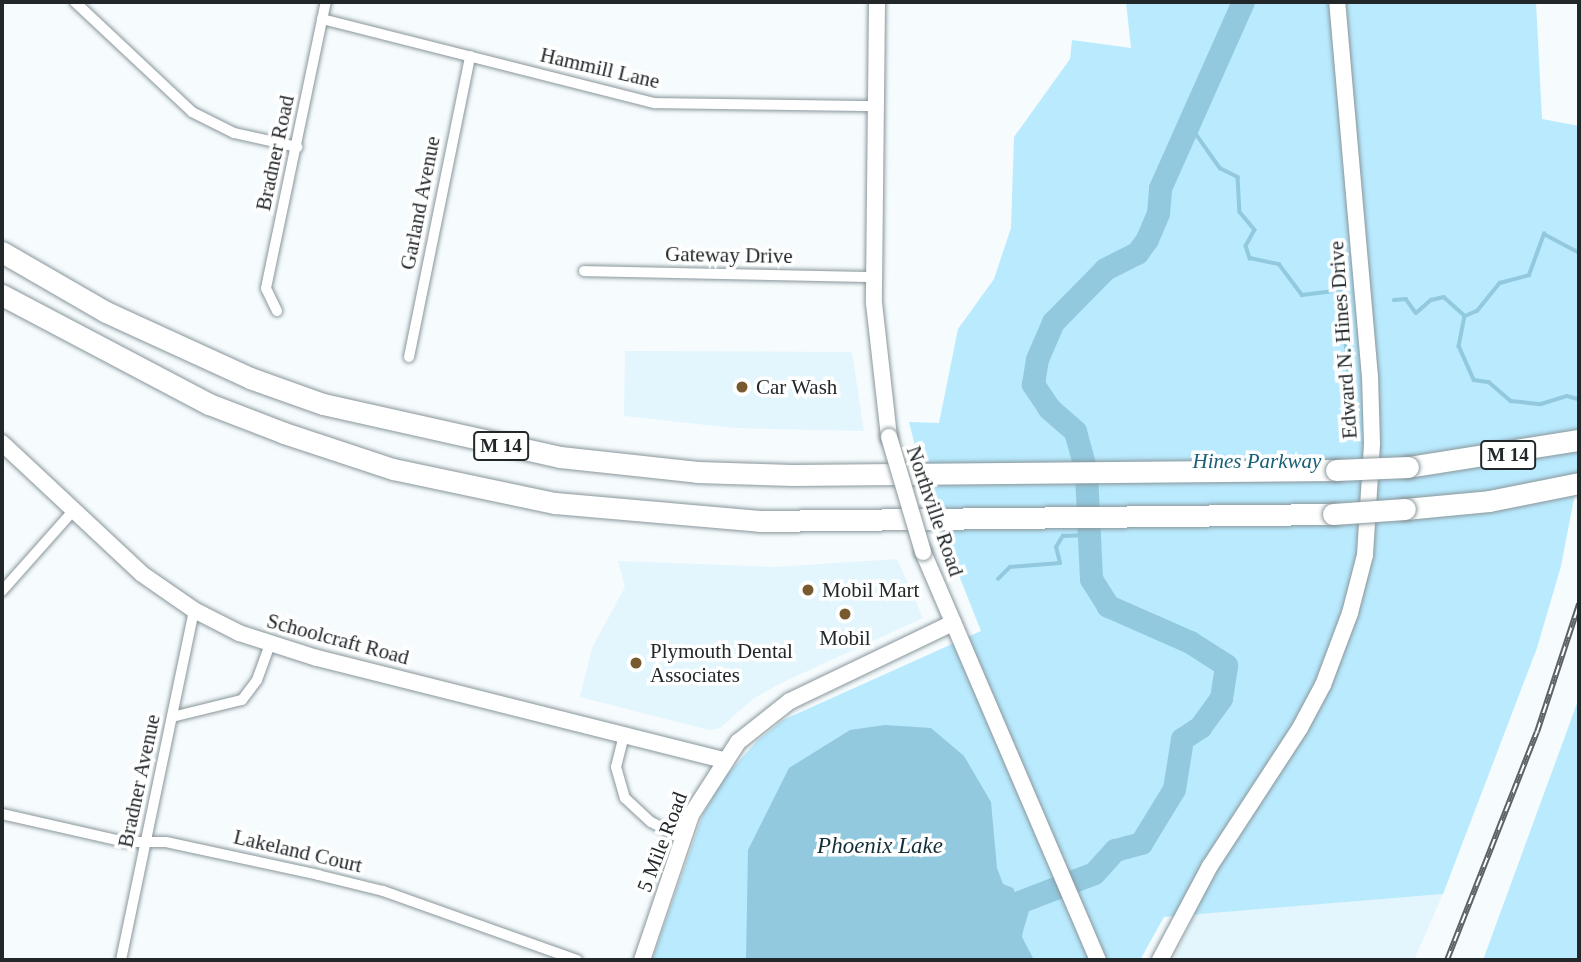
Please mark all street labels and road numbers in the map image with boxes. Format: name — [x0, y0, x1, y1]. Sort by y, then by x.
street label: Hammill Lane — [538, 42, 662, 94]
street label: Bradner Road — [250, 93, 300, 213]
street label: Garland Avenue — [395, 134, 445, 272]
street label: Edward N. Hines Drive — [1324, 240, 1362, 440]
street label: Gateway Drive — [665, 241, 793, 269]
road number: M 14 — [473, 430, 529, 462]
road number: M 14 — [1480, 440, 1536, 470]
street label: Northville Road — [901, 443, 969, 579]
street label: Schoolcraft Road — [264, 608, 412, 670]
street label: Bradner Avenue — [112, 712, 166, 850]
street label: 5 Mile Road — [631, 788, 693, 896]
street label: Lakeland Court — [231, 824, 365, 878]

